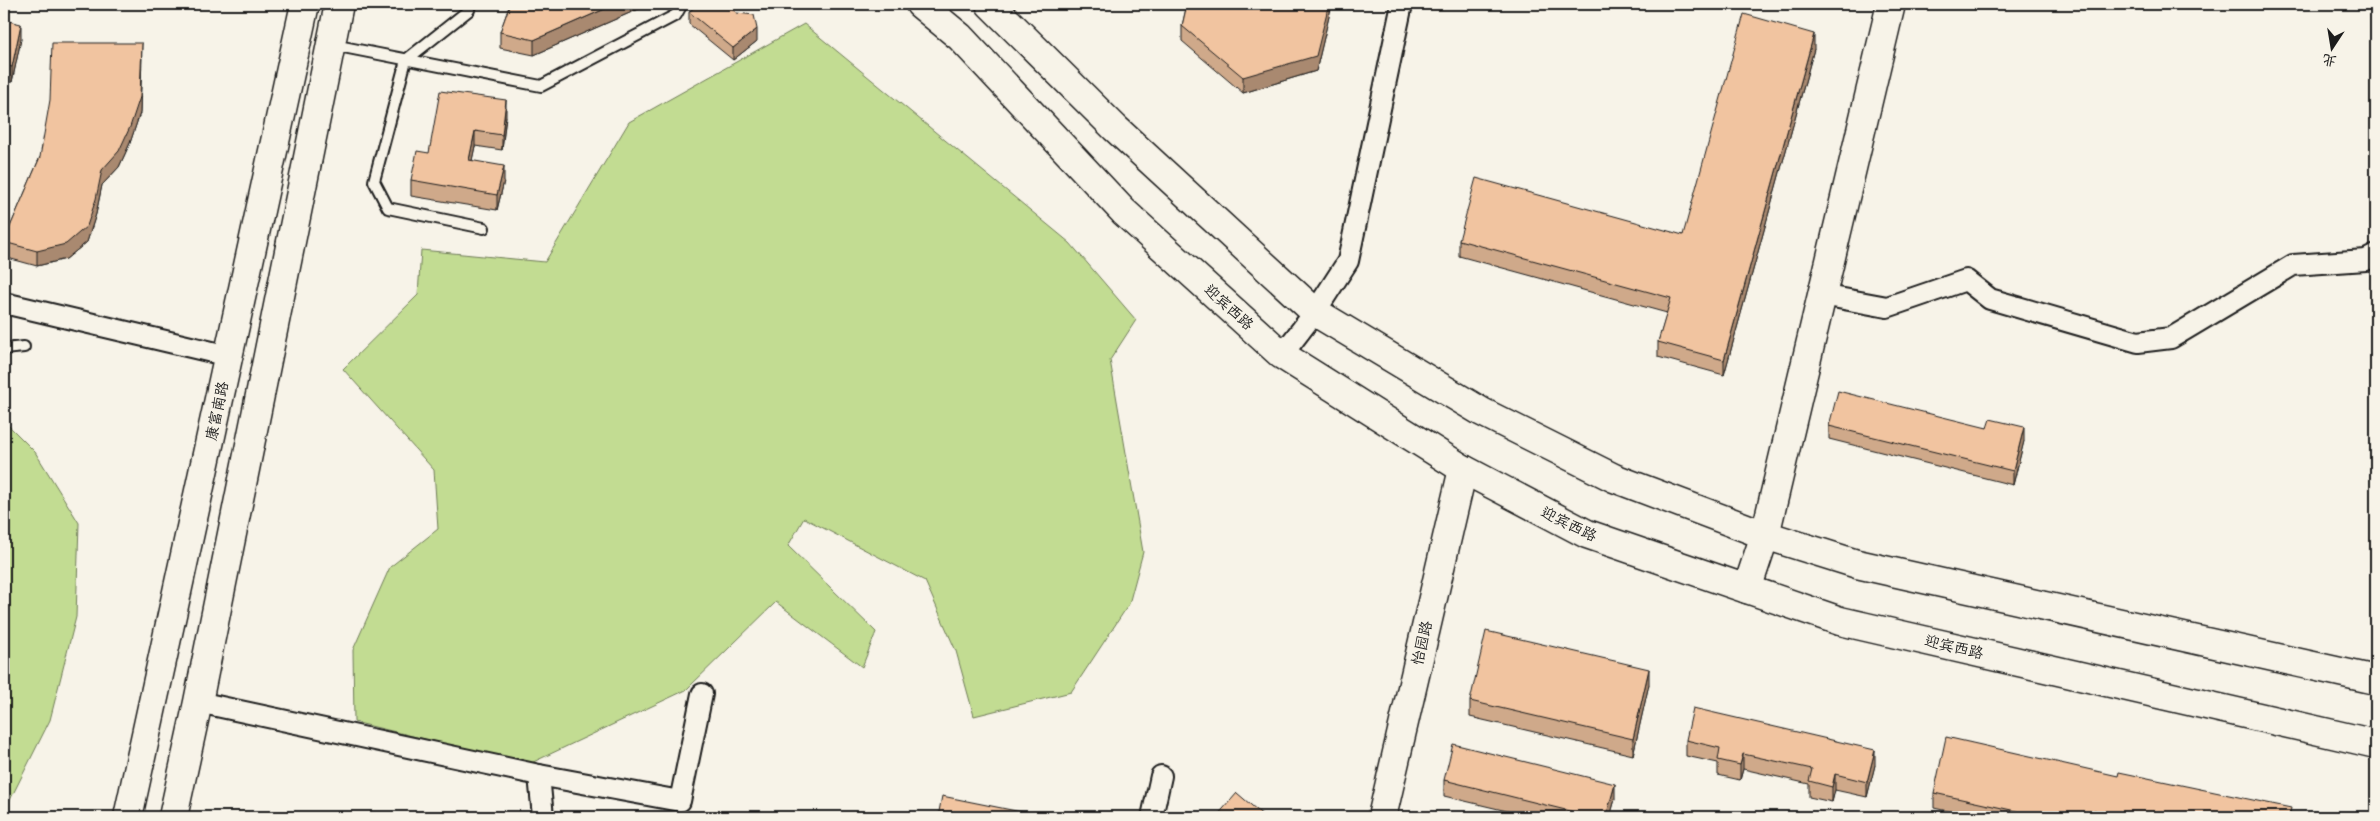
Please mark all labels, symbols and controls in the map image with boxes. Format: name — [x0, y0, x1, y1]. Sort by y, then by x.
north arrow — [2308, 22, 2358, 72]
text: 北 — [2321, 50, 2338, 70]
street label: 迎宾西路 — [1201, 280, 1257, 334]
street label: 康富南路 — [202, 380, 232, 442]
street label: 迎宾西路 — [1538, 503, 1600, 545]
street label: 怡园路 — [1408, 619, 1436, 667]
street label: 迎宾西路 — [1923, 631, 1985, 663]

